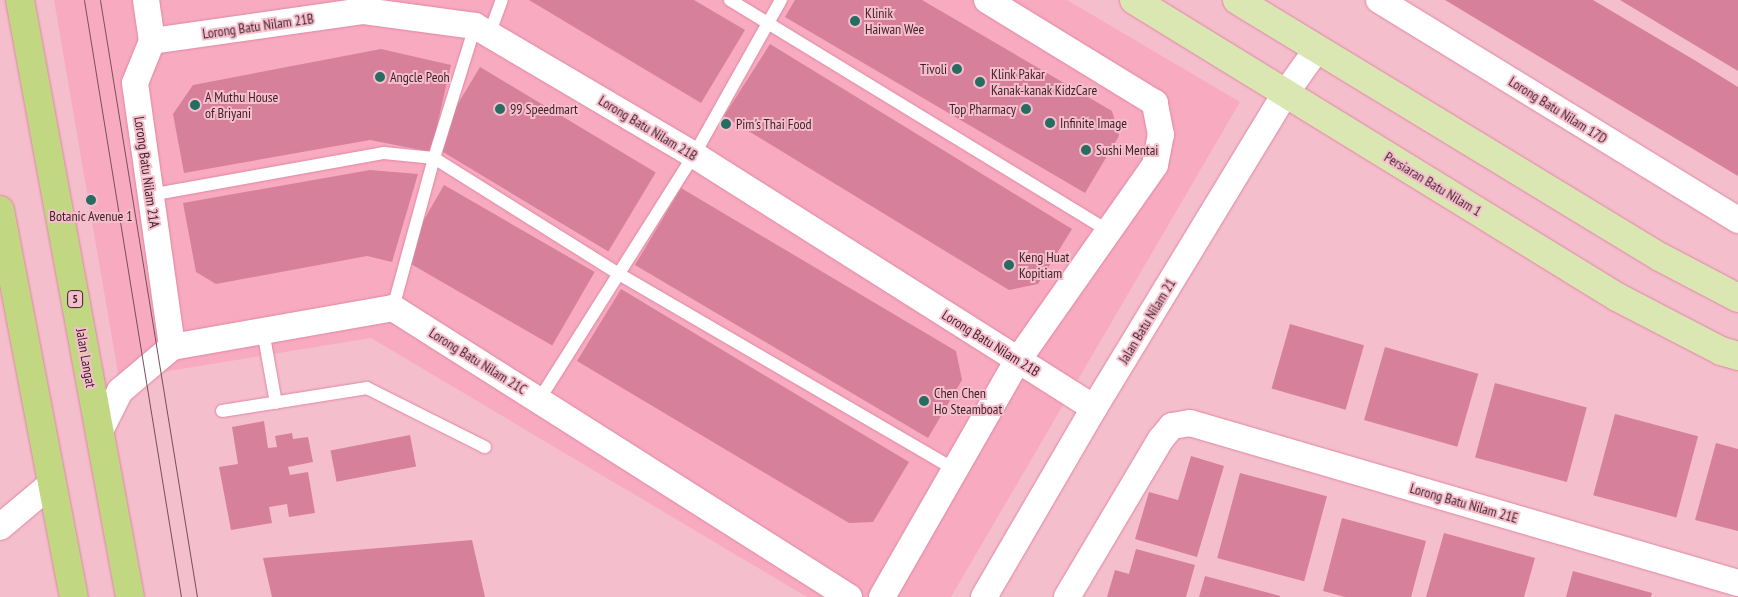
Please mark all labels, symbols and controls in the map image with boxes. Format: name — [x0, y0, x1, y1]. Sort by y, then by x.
place label: Klinik Haiwan Wee — [865, 5, 924, 38]
street label: Lorong Batu Nilam 21B — [201, 10, 315, 42]
marker: Klinik Haiwan Wee — [849, 15, 861, 27]
place label: Tivoli — [920, 61, 947, 77]
marker: Tivoli — [951, 63, 963, 75]
place label: Klink Pakar Kanak-kanak KidzCare — [991, 66, 1098, 98]
place label: Angcle Peoh — [390, 69, 450, 85]
marker: Angcle Peoh — [374, 71, 386, 83]
street label: Lorong Batu Nilam 17D — [1506, 73, 1610, 147]
marker: Klink Pakar Kanak-kanak KidzCare — [973, 75, 987, 89]
place label: A Muthu House of Briyani — [205, 89, 279, 121]
street label: Lorong Batu Nilam 21B — [596, 92, 700, 164]
marker: A Muthu House of Briyani — [189, 99, 201, 111]
place label: 99 Speedmart — [510, 101, 578, 117]
place label: Top Pharmacy — [949, 101, 1016, 117]
marker: 99 Speedmart — [494, 103, 506, 115]
marker: Top Pharmacy — [1020, 103, 1032, 115]
street label: Lorong Batu Nilam 21A — [131, 115, 163, 229]
place label: Infinite Image — [1060, 115, 1127, 131]
place label: Pim's Thai Food — [736, 116, 812, 132]
marker: Infinite Image — [1044, 117, 1056, 129]
marker: Pim's Thai Food — [720, 118, 732, 130]
place label: Sushi Mentai — [1096, 142, 1158, 158]
marker: Sushi Mentai — [1080, 144, 1092, 156]
street label: Persiaran Batu Nilam 1 — [1381, 148, 1485, 220]
marker: Botanic Avenue 1 — [85, 194, 97, 206]
place label: Botanic Avenue 1 — [49, 208, 133, 224]
place label: Keng Huat Kopitiam — [1019, 249, 1069, 282]
marker: Keng Huat Kopitiam — [1003, 259, 1015, 271]
street label: Jalan Batu Nilam 21 — [1115, 275, 1179, 367]
road number: 5 — [66, 290, 84, 308]
street label: Lorong Batu Nilam 21B — [939, 306, 1043, 380]
street label: Lorong Batu Nilam 21C — [426, 324, 530, 398]
street label: Jalan Langat — [73, 327, 99, 389]
place label: Chen Chen Ho Steamboat — [934, 385, 1002, 418]
marker: Chen Chen Ho Steamboat — [918, 395, 930, 407]
street label: Lorong Batu Nilam 21E — [1408, 480, 1520, 526]

